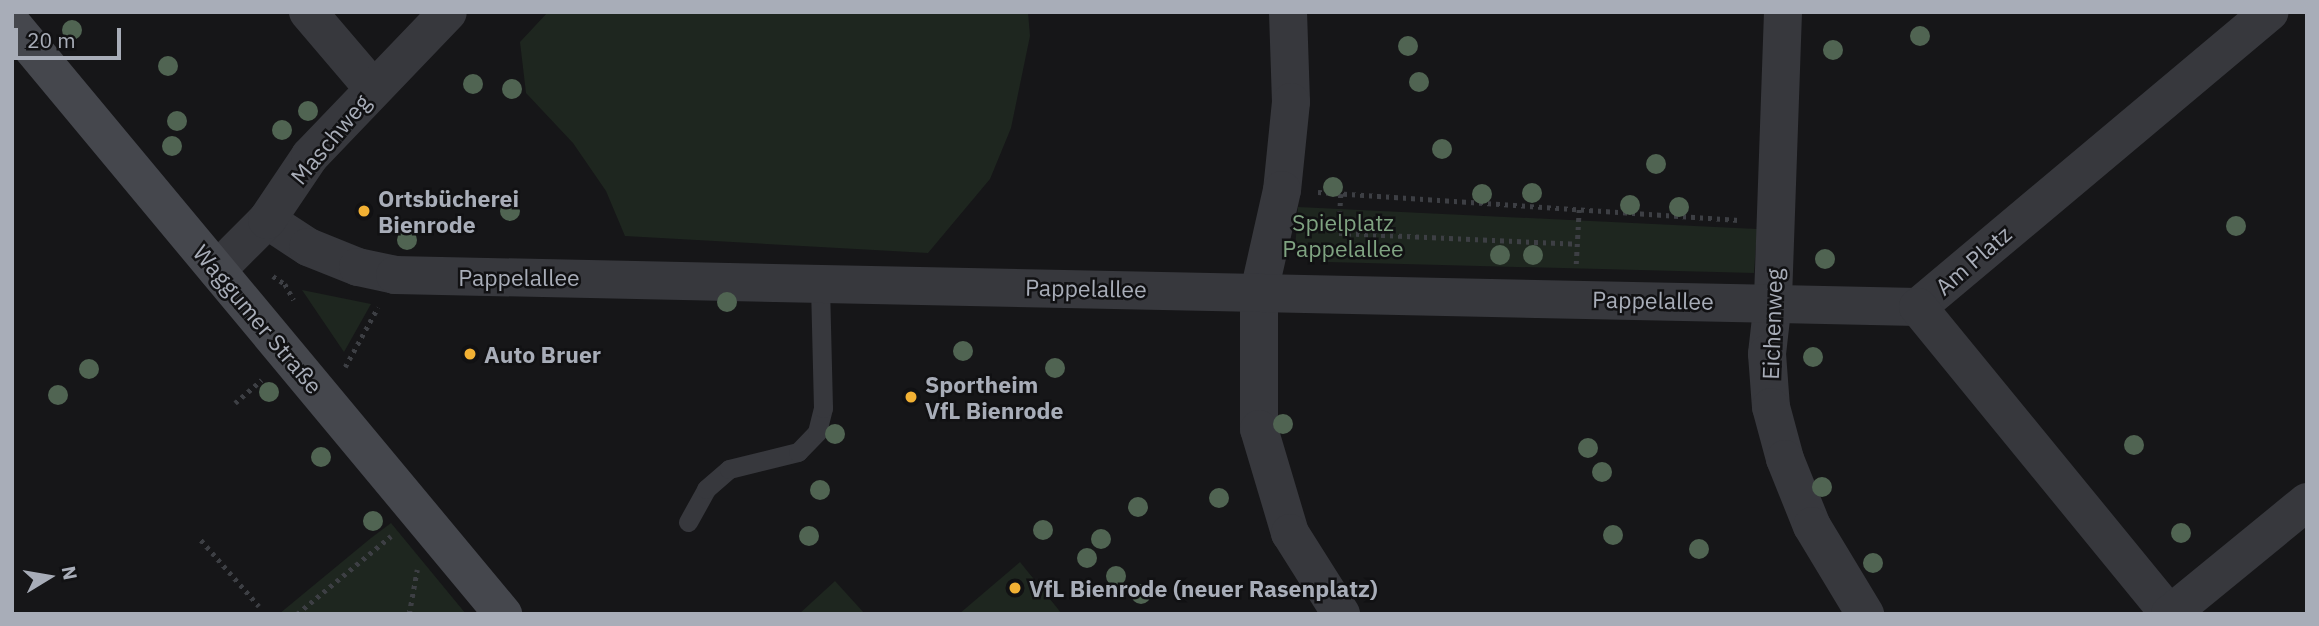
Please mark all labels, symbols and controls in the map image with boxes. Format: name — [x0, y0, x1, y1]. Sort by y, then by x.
scale bar — [18, 14, 124, 58]
text: 20 m — [27, 26, 76, 54]
street label: Maschweg — [284, 88, 376, 190]
place label: Ortsbücherei Bienrode — [378, 184, 519, 238]
marker: Ortsbücherei Bienrode — [356, 203, 372, 219]
park label: Spielplatz Pappelallee — [1282, 208, 1404, 262]
street label: Am Platz — [1929, 220, 2017, 300]
street label: Waggumer Straße — [188, 239, 328, 399]
street label: Pappelallee — [458, 263, 580, 291]
street label: Eichenweg — [1756, 268, 1788, 380]
street label: Pappelallee — [1025, 273, 1147, 303]
street label: Pappelallee — [1592, 285, 1714, 315]
place label: Auto Bruer — [484, 340, 601, 368]
marker: Auto Bruer — [462, 346, 478, 362]
place label: Sportheim VfL Bienrode — [925, 370, 1063, 424]
marker: Sportheim VfL Bienrode — [903, 389, 919, 405]
north arrow — [14, 542, 84, 612]
text: N — [57, 564, 83, 582]
place label: VfL Bienrode (neuer Rasenplatz) — [1029, 574, 1378, 602]
marker: VfL Bienrode (neuer Rasenplatz) — [1007, 580, 1023, 596]

